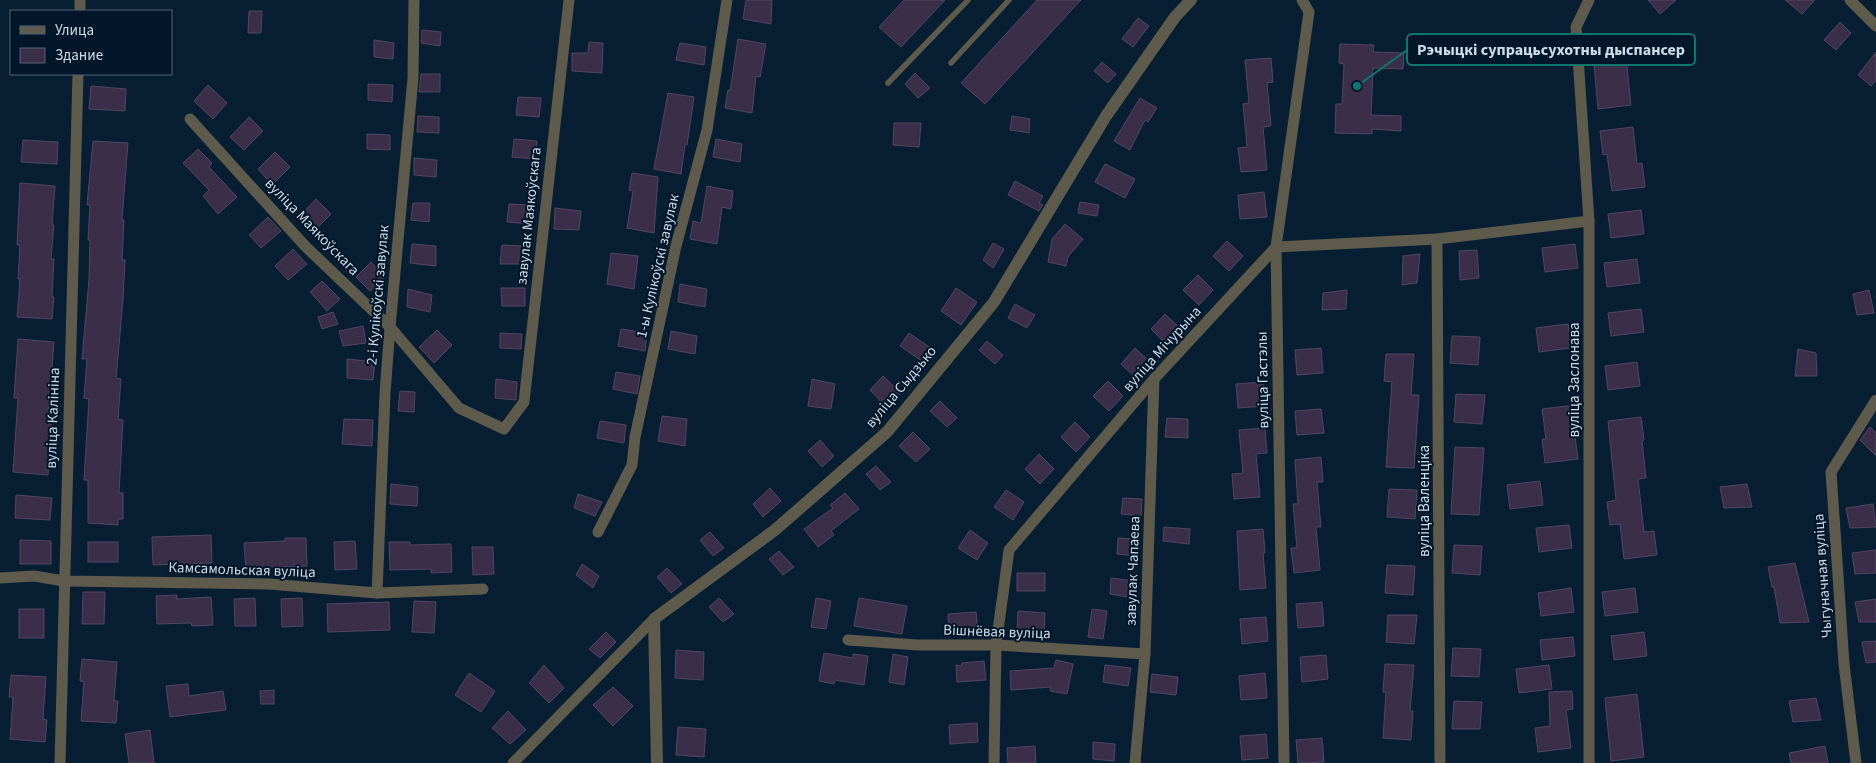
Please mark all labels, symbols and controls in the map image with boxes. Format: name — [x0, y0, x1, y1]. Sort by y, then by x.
legend — [10, 10, 172, 75]
text: Улица — [55, 20, 94, 41]
callout: Рэчыцкі супрацьсухотны дыспансер — [1407, 34, 1695, 65]
text: Рэчыцкі супрацьсухотны дыспансер — [1417, 39, 1685, 61]
text: Здание — [55, 45, 103, 66]
street label: завулак Маякоўскага — [511, 146, 547, 286]
street label: вуліца Маякоўскага — [260, 174, 364, 280]
street label: 1-ы Кулікоўскі завулак — [631, 191, 685, 340]
street label: 2-і Кулікоўскі завулак — [361, 223, 395, 366]
street label: вуліца Мічурына — [1118, 302, 1206, 396]
street label: вуліца Заслонава — [1564, 322, 1585, 438]
street label: вуліца Гастэлы — [1252, 331, 1274, 429]
street label: вуліца Сыдзько — [860, 341, 942, 433]
street label: вуліца Калініна — [41, 367, 65, 469]
street label: вуліца Валенціка — [1414, 445, 1435, 557]
street label: Чыгуначная вуліца — [1808, 513, 1838, 639]
street label: завулак Чапаева — [1121, 516, 1145, 626]
street label: Камсамольская вуліца — [168, 557, 316, 583]
street label: Вішнёвая вуліца — [943, 620, 1051, 644]

